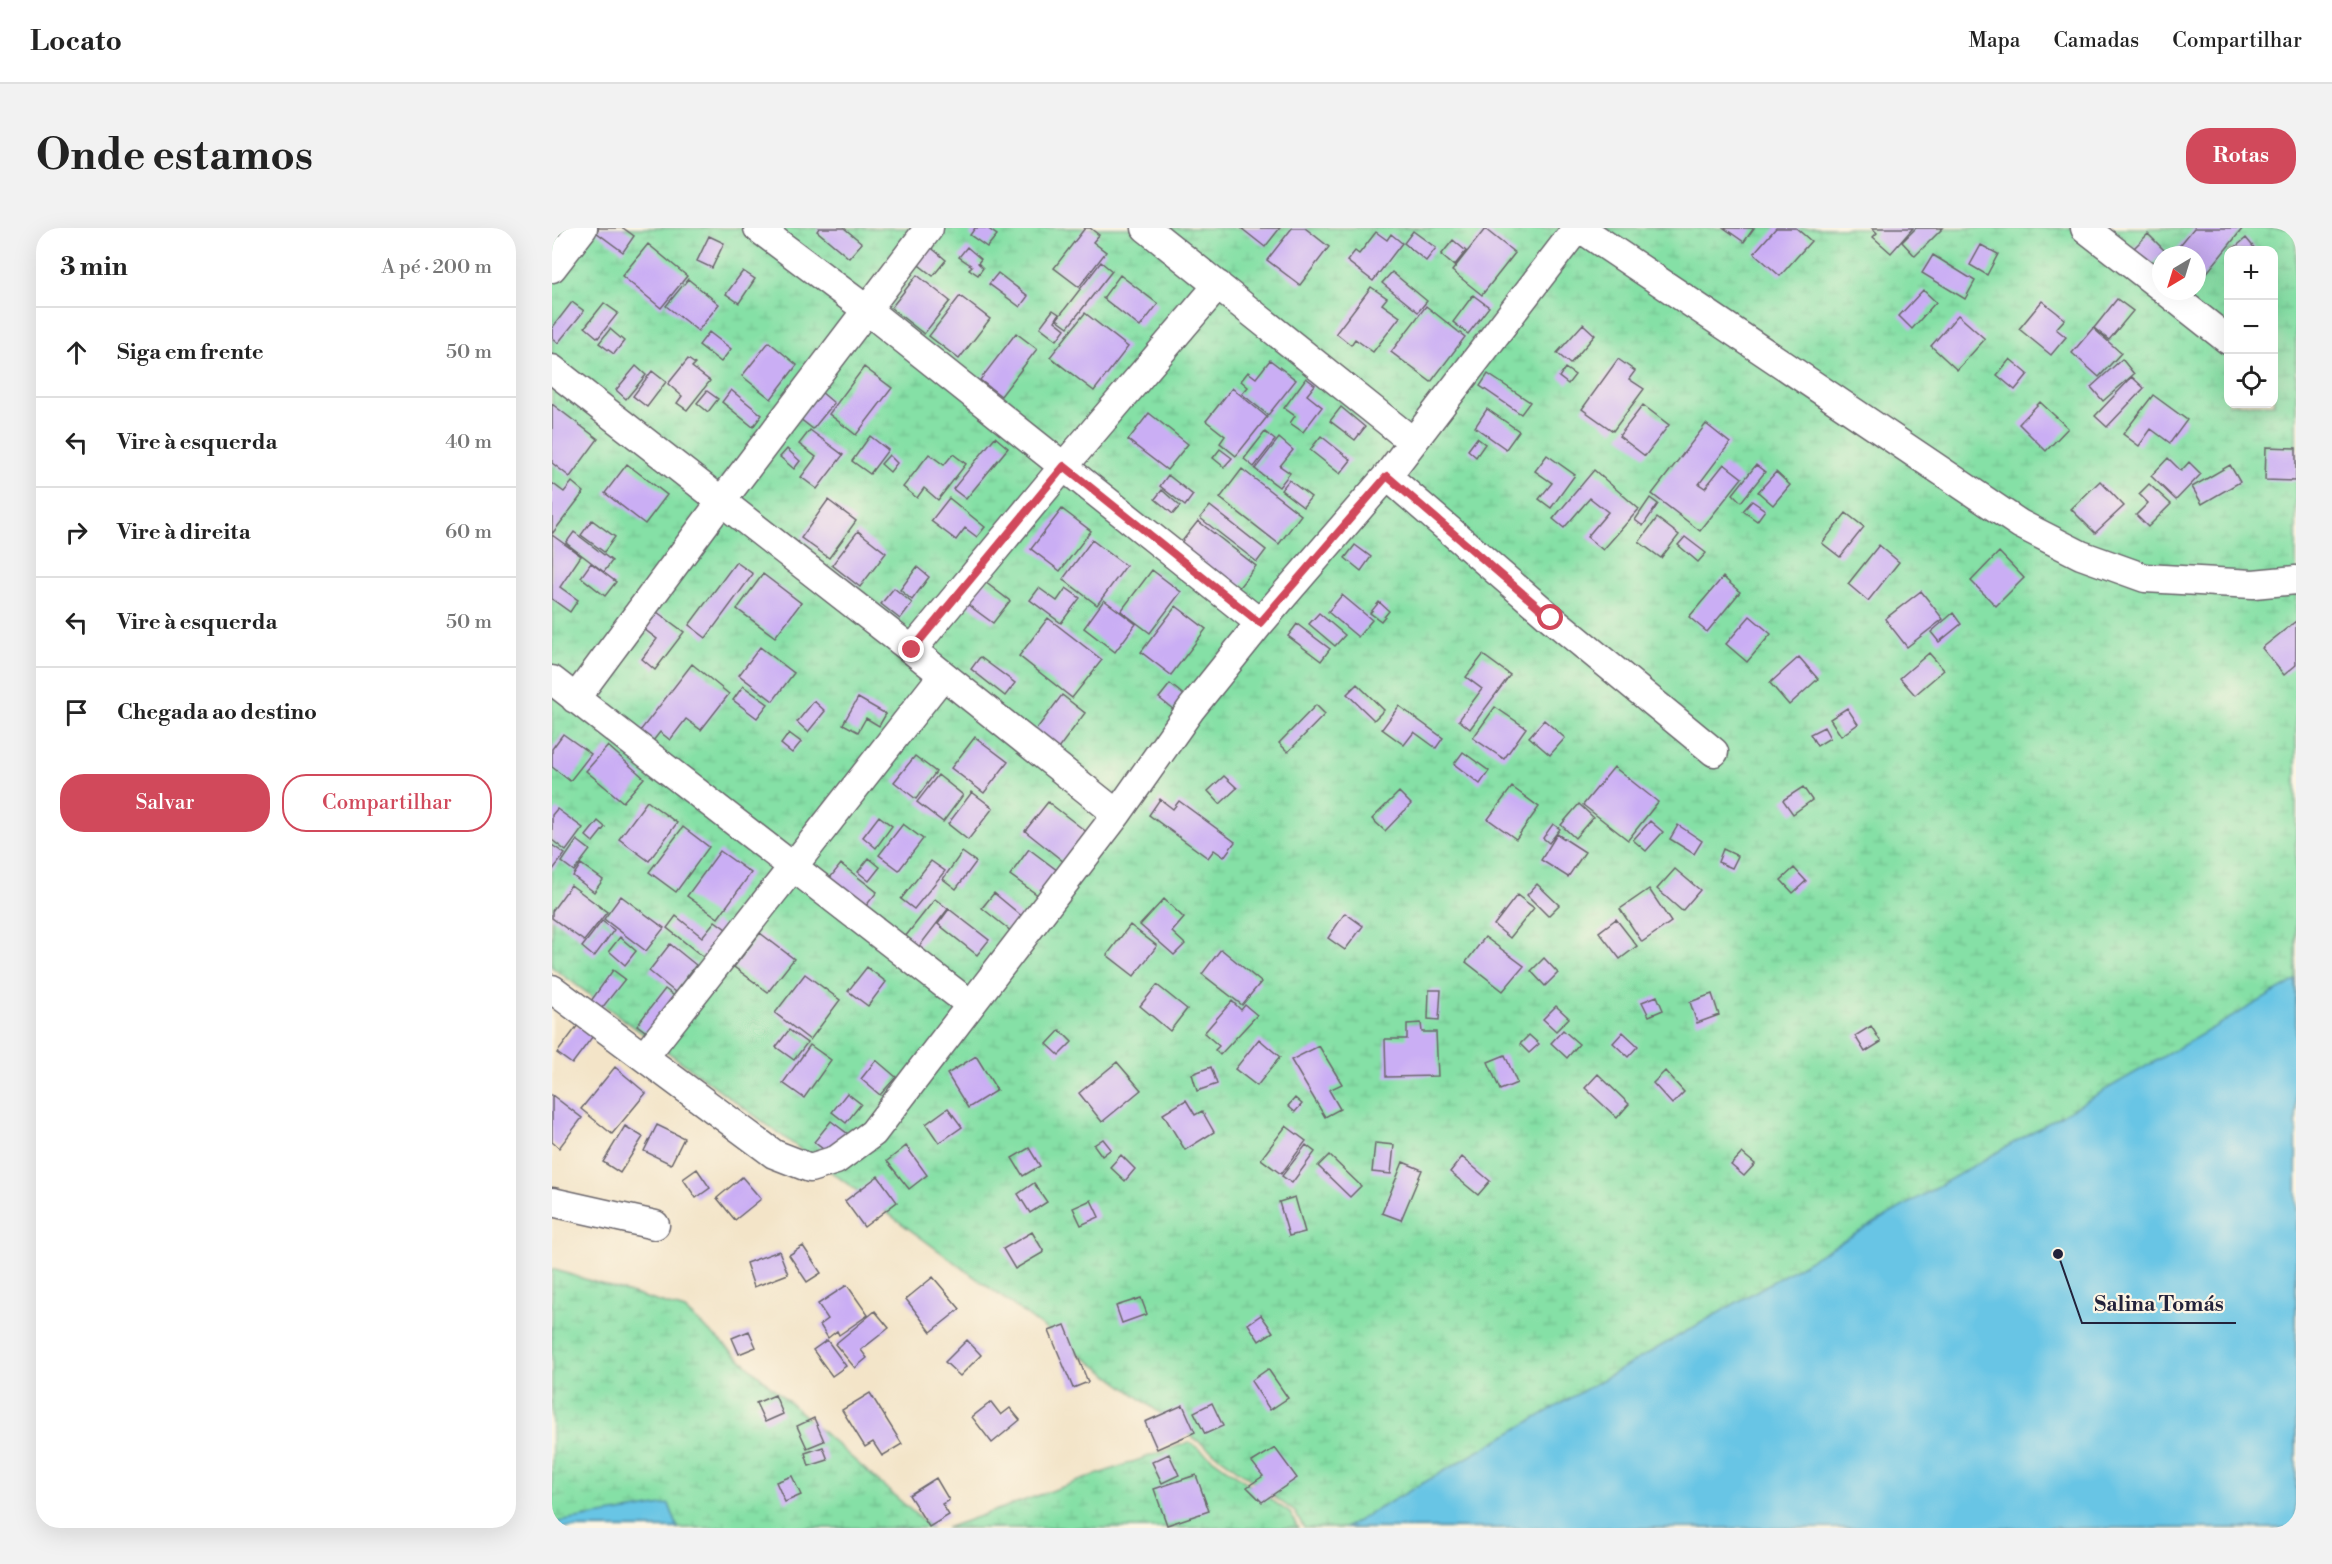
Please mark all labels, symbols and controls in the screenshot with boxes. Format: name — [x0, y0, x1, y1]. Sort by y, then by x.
text: Locato — [30, 24, 122, 59]
text: Mapa — [1968, 28, 2020, 54]
text: Camadas — [2053, 28, 2139, 54]
text: Compartilhar — [2172, 28, 2302, 54]
button: Rotas — [2186, 128, 2296, 184]
text: Onde estamos — [36, 130, 313, 183]
north arrow — [2152, 246, 2206, 300]
map controls — [2224, 246, 2278, 408]
button: + — [2224, 246, 2278, 300]
text: 3 min — [60, 251, 128, 283]
text: A pé · 200 m — [381, 255, 492, 280]
button: − — [2224, 300, 2278, 354]
icon: ahead — [60, 336, 93, 369]
text: Siga em frente — [117, 339, 264, 366]
text: 50 m — [446, 340, 492, 365]
button: locate — [2224, 354, 2278, 408]
icon: left — [60, 426, 93, 459]
text: Vire à esquerda — [117, 429, 277, 456]
text: 40 m — [445, 430, 492, 455]
icon: right — [60, 516, 93, 549]
text: Vire à direita — [117, 519, 251, 546]
text: 60 m — [445, 520, 492, 545]
route start — [1537, 604, 1563, 630]
icon: left — [60, 606, 93, 639]
text: Vire à esquerda — [117, 609, 277, 636]
text: 50 m — [446, 610, 492, 635]
route end — [898, 636, 924, 662]
icon: arrive — [60, 696, 93, 729]
text: Chegada ao destino — [117, 699, 317, 726]
button: Salvar — [60, 774, 270, 832]
button: Compartilhar — [282, 774, 492, 832]
callout: Salina Tomás — [2082, 1284, 2236, 1323]
text: Salina Tomás — [2094, 1292, 2224, 1318]

